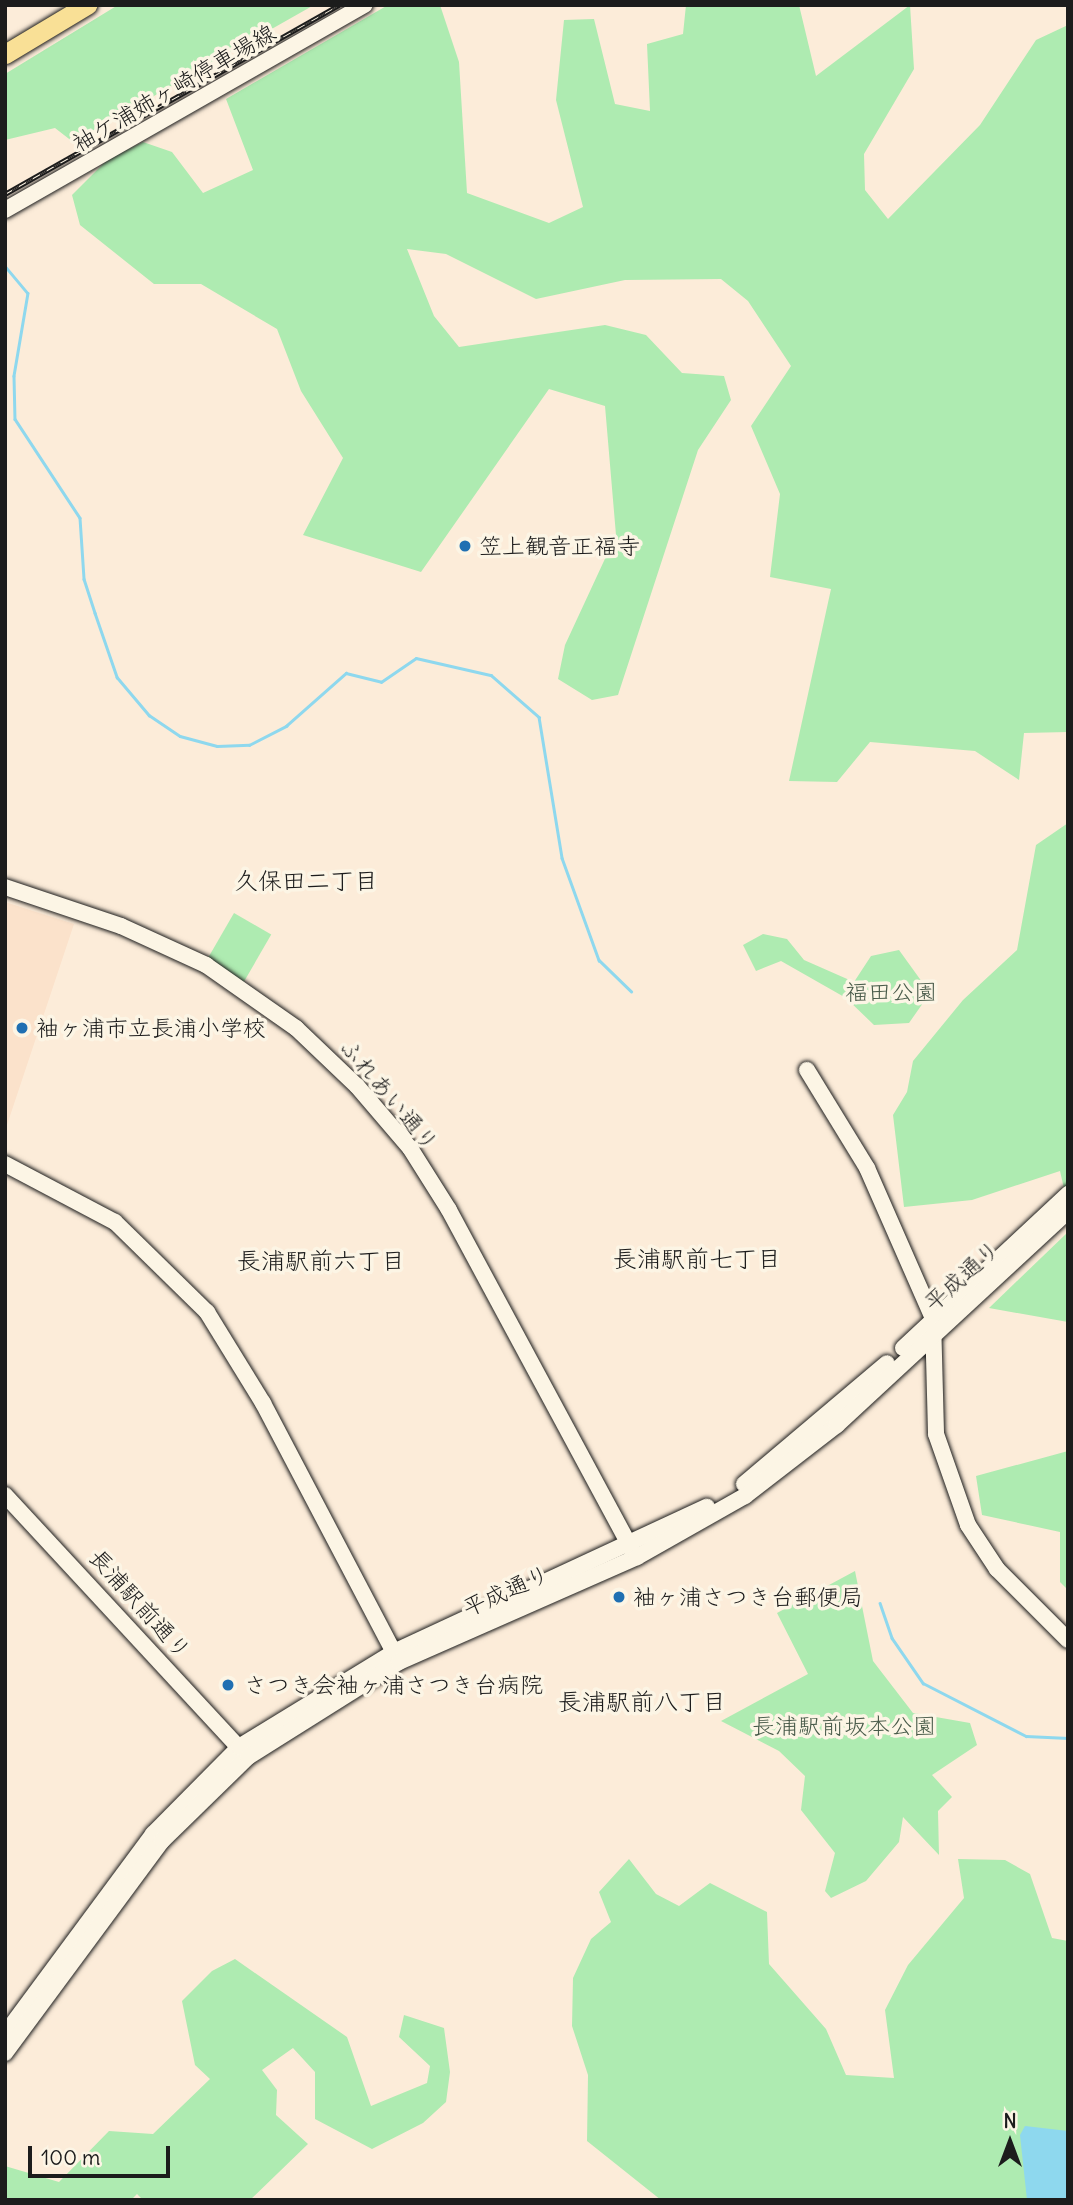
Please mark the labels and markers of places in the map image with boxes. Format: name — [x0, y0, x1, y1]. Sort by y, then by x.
place label: 笠上観音正福寺 — [479, 532, 640, 560]
marker: 笠上観音正福寺 — [457, 538, 473, 554]
place label: 袖ヶ浦市立長浦小学校 — [36, 1014, 266, 1042]
marker: 袖ヶ浦市立長浦小学校 — [14, 1020, 30, 1036]
place label: 袖ヶ浦さつき台郵便局 — [633, 1583, 863, 1611]
marker: 袖ヶ浦さつき台郵便局 — [611, 1589, 627, 1605]
place label: さつき会袖ヶ浦さつき台病院 — [244, 1671, 543, 1699]
marker: さつき会袖ヶ浦さつき台病院 — [218, 1675, 238, 1695]

